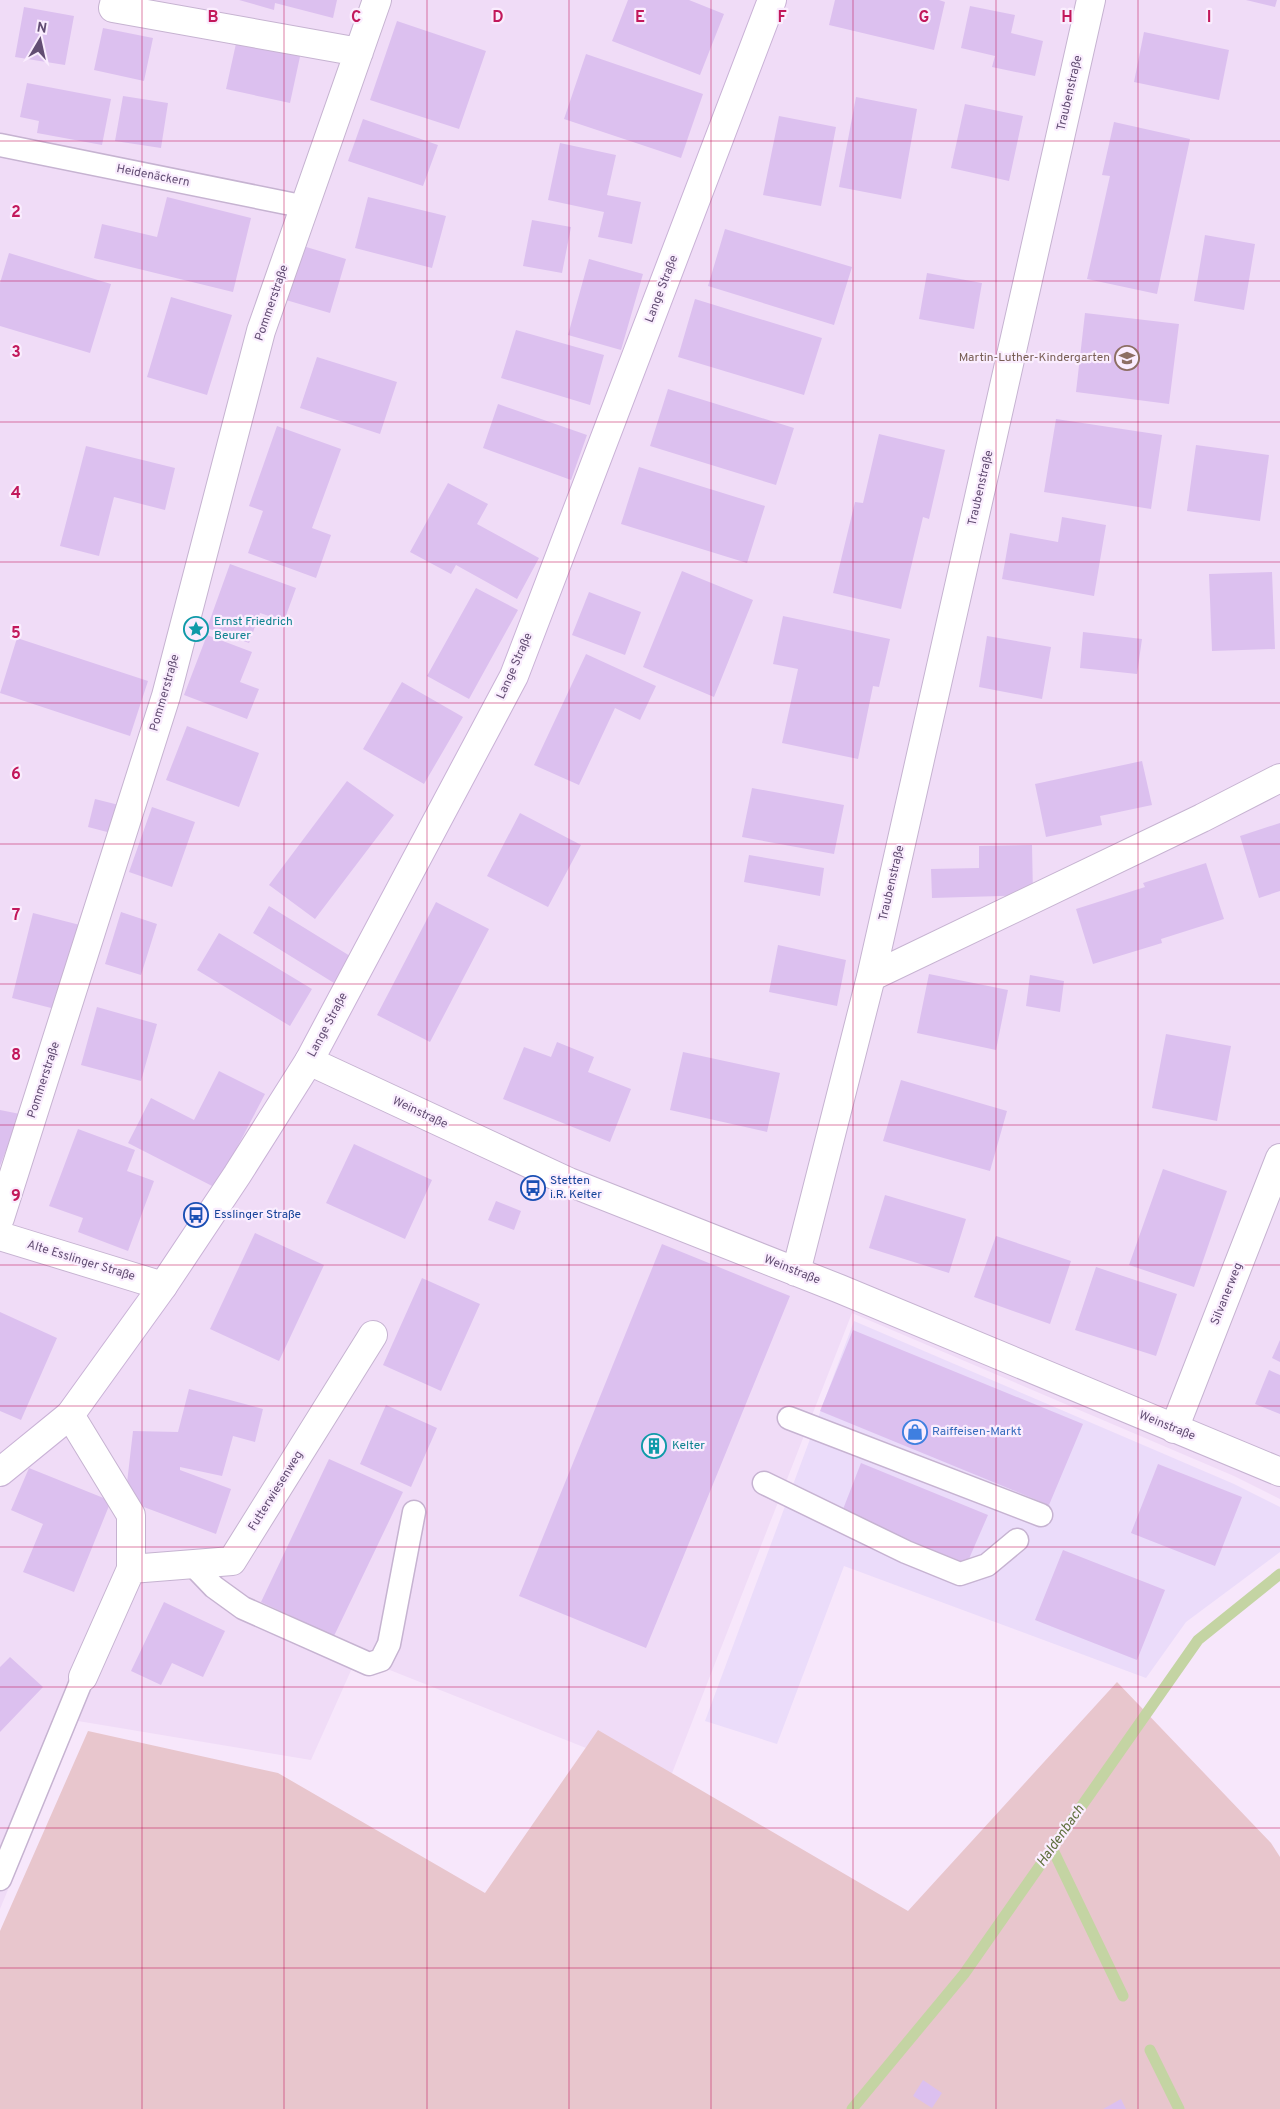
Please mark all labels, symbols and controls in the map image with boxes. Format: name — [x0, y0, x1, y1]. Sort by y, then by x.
text: B — [207, 8, 219, 28]
text: C — [351, 8, 361, 28]
text: D — [492, 8, 504, 28]
text: E — [635, 8, 645, 28]
text: F — [777, 8, 787, 28]
text: G — [919, 8, 929, 28]
text: H — [1061, 8, 1073, 28]
text: I — [1207, 8, 1211, 28]
north arrow — [15, 15, 65, 65]
text: N — [35, 19, 48, 38]
street label: Traubenstraße — [1054, 54, 1086, 132]
street label: Heidenäckern — [115, 161, 191, 191]
text: 2 — [11, 203, 21, 223]
street label: Lange Straße — [642, 253, 682, 325]
street label: Pommerstraße — [252, 263, 292, 343]
text: 3 — [11, 343, 21, 363]
school or university icon: Martin-Luther-Kindergarten — [1114, 345, 1140, 371]
place label: Martin-Luther-Kindergarten — [959, 350, 1110, 366]
street label: Traubenstraße — [965, 449, 997, 527]
text: 4 — [11, 484, 21, 504]
place label: Ernst Friedrich Beurer — [214, 614, 293, 644]
place icon: Ernst Friedrich Beurer — [183, 616, 209, 642]
text: 5 — [11, 624, 21, 644]
street label: Lange Straße — [493, 630, 537, 702]
street label: Pommerstraße — [146, 653, 184, 733]
text: 6 — [11, 765, 21, 785]
street label: Traubenstraße — [876, 844, 908, 922]
text: 7 — [12, 906, 20, 926]
street label: Lange Straße — [304, 990, 352, 1060]
street label: Pommerstraße — [24, 1040, 64, 1120]
text: 8 — [11, 1046, 21, 1066]
street label: Weinstraße — [390, 1093, 450, 1133]
place label: Stetten i.R. Kelter — [550, 1173, 602, 1203]
bus stop icon: Stetten i.R. Kelter — [520, 1175, 546, 1201]
text: 9 — [11, 1187, 21, 1207]
bus stop icon: Esslinger Straße — [183, 1202, 209, 1228]
place label: Esslinger Straße — [214, 1207, 301, 1223]
street label: Alte Esslinger Straße — [25, 1237, 137, 1285]
street label: Weinstraße — [761, 1251, 823, 1289]
street label: Silvanerweg — [1207, 1260, 1247, 1328]
street label: Weinstraße — [1136, 1407, 1198, 1445]
shop icon: Raiffeisen-Markt — [902, 1419, 928, 1445]
place label: Raiffeisen-Markt — [932, 1424, 1021, 1440]
building icon: Kelter — [641, 1433, 667, 1459]
place label: Kelter — [672, 1438, 705, 1454]
street label: Futterwiesenweg — [245, 1448, 307, 1534]
water label: Haldenbach — [1034, 1802, 1089, 1870]

